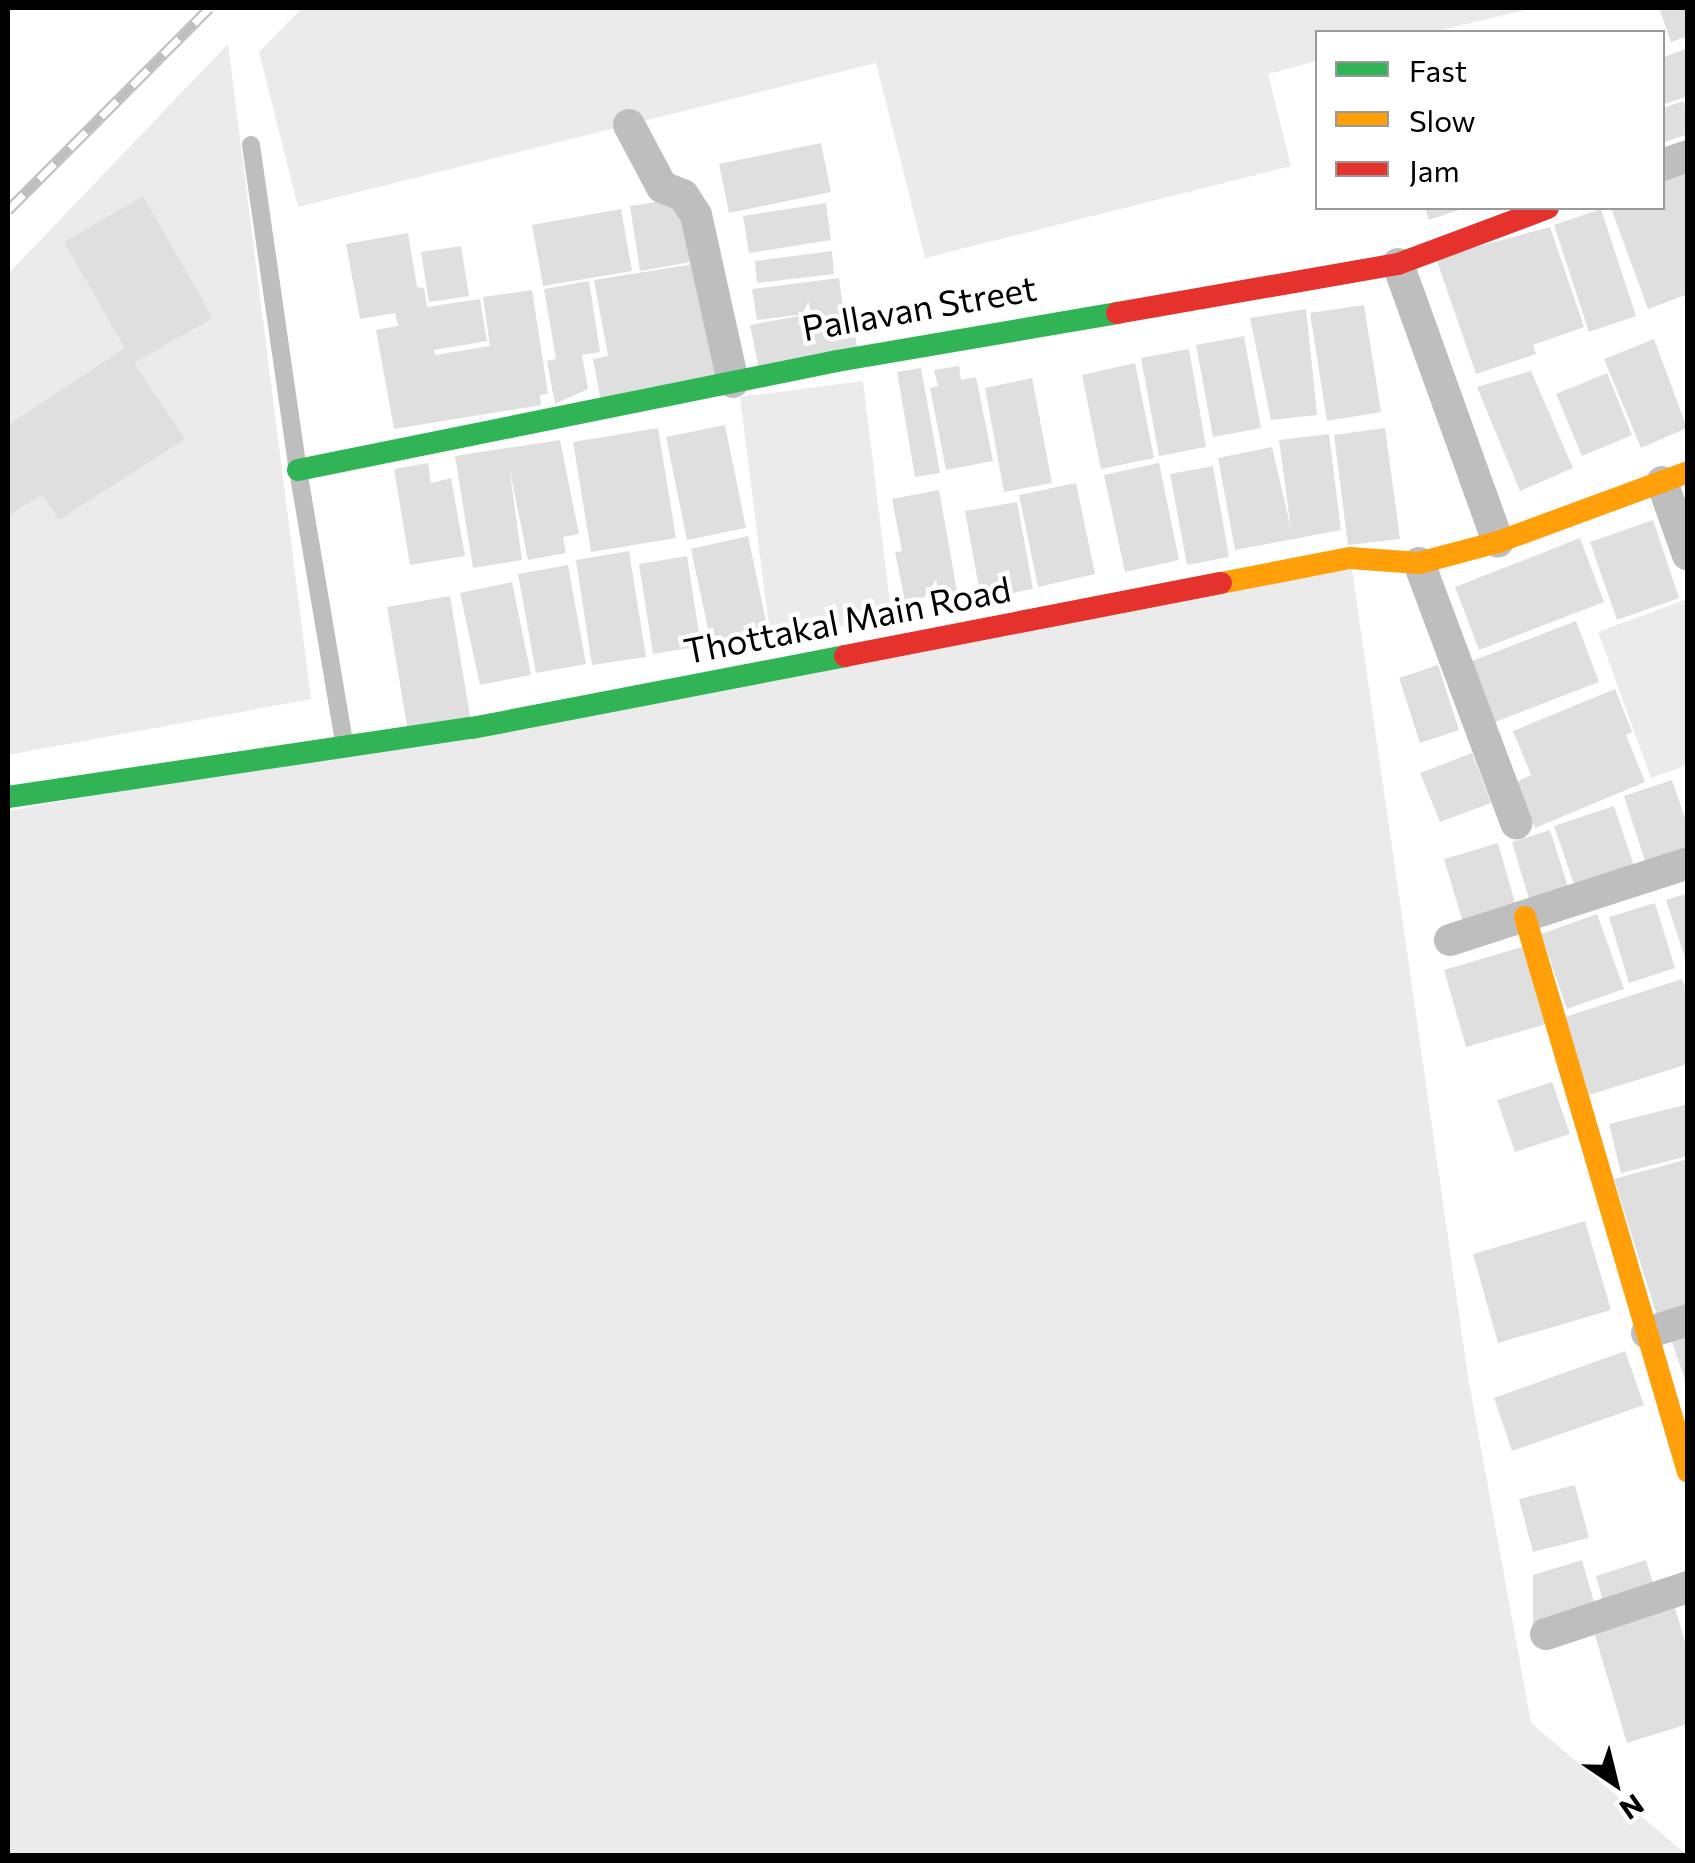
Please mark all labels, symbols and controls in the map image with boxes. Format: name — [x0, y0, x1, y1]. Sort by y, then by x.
legend — [1315, 30, 1665, 210]
text: Fast — [1409, 51, 1467, 88]
text: Slow — [1409, 101, 1476, 138]
text: Jam — [1409, 151, 1460, 188]
street label: Pallavan Street — [798, 266, 1040, 348]
street label: Thottakal Main Road — [680, 567, 1014, 671]
north arrow — [1565, 1733, 1665, 1833]
text: N — [1614, 1788, 1651, 1828]

